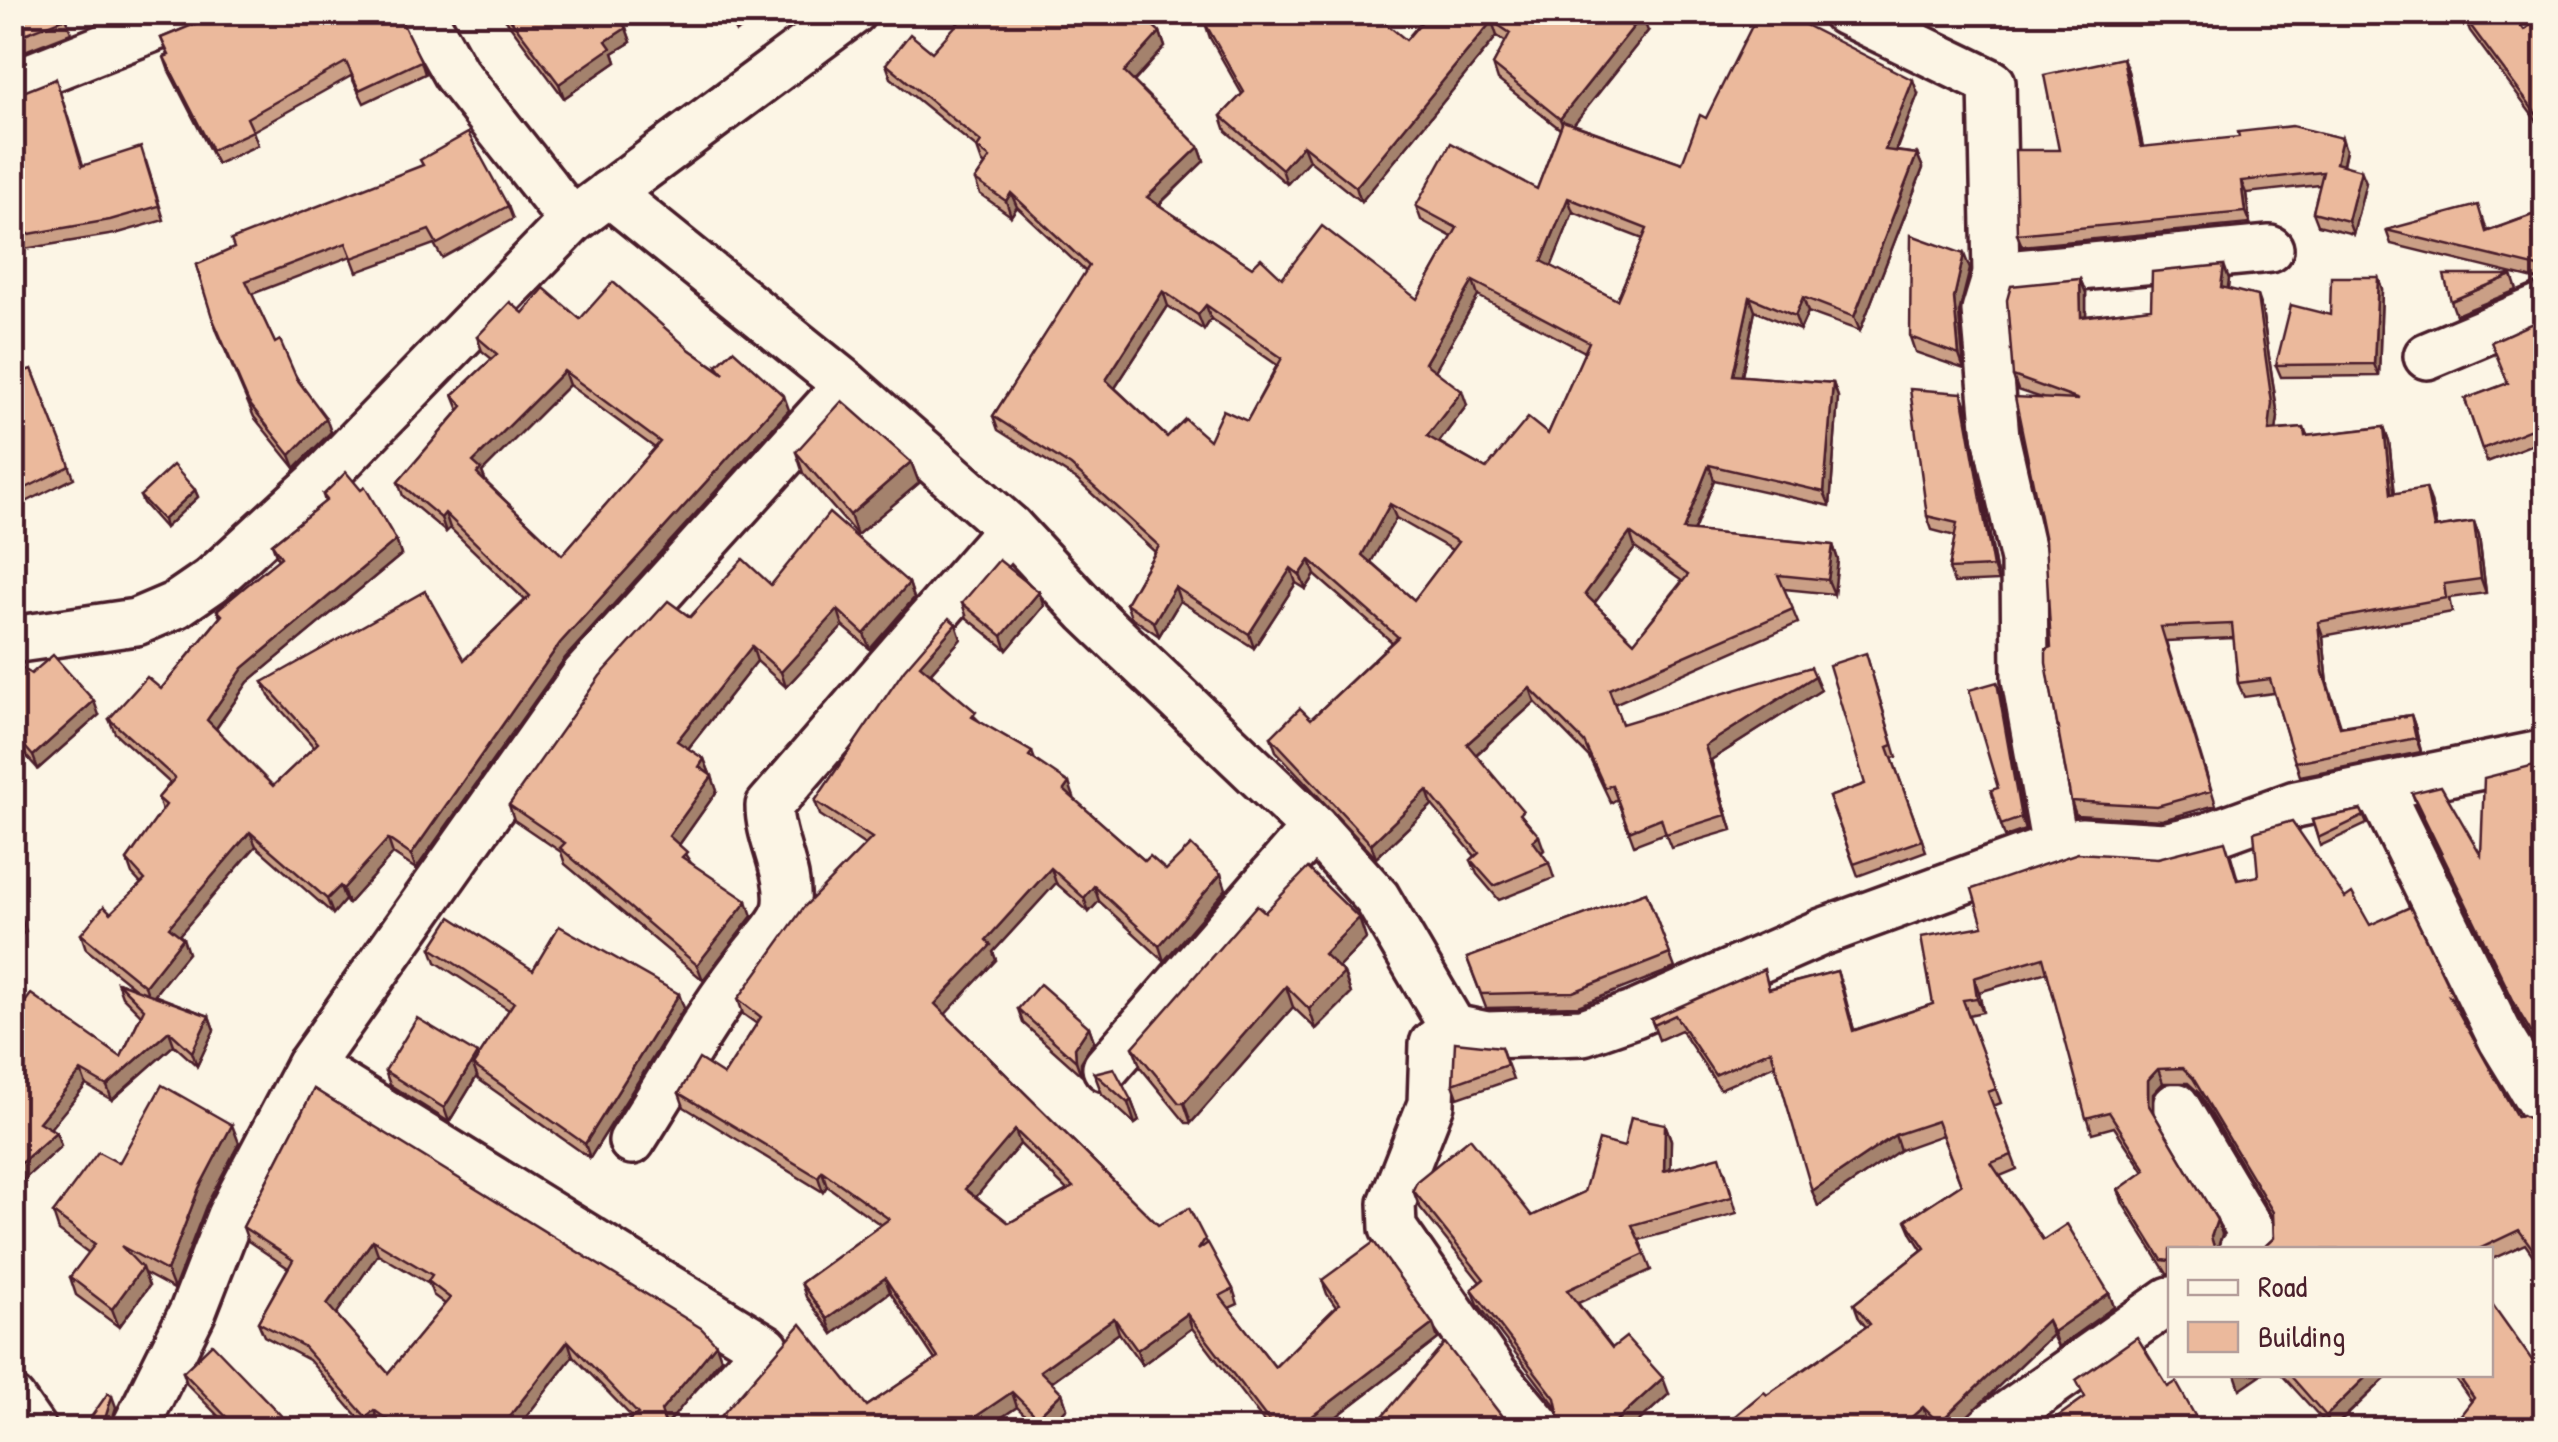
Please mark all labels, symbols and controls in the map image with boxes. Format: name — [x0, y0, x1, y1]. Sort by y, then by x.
legend — [2168, 1247, 2493, 1377]
text: Road — [2258, 1266, 2307, 1306]
text: Building — [2258, 1316, 2345, 1356]

